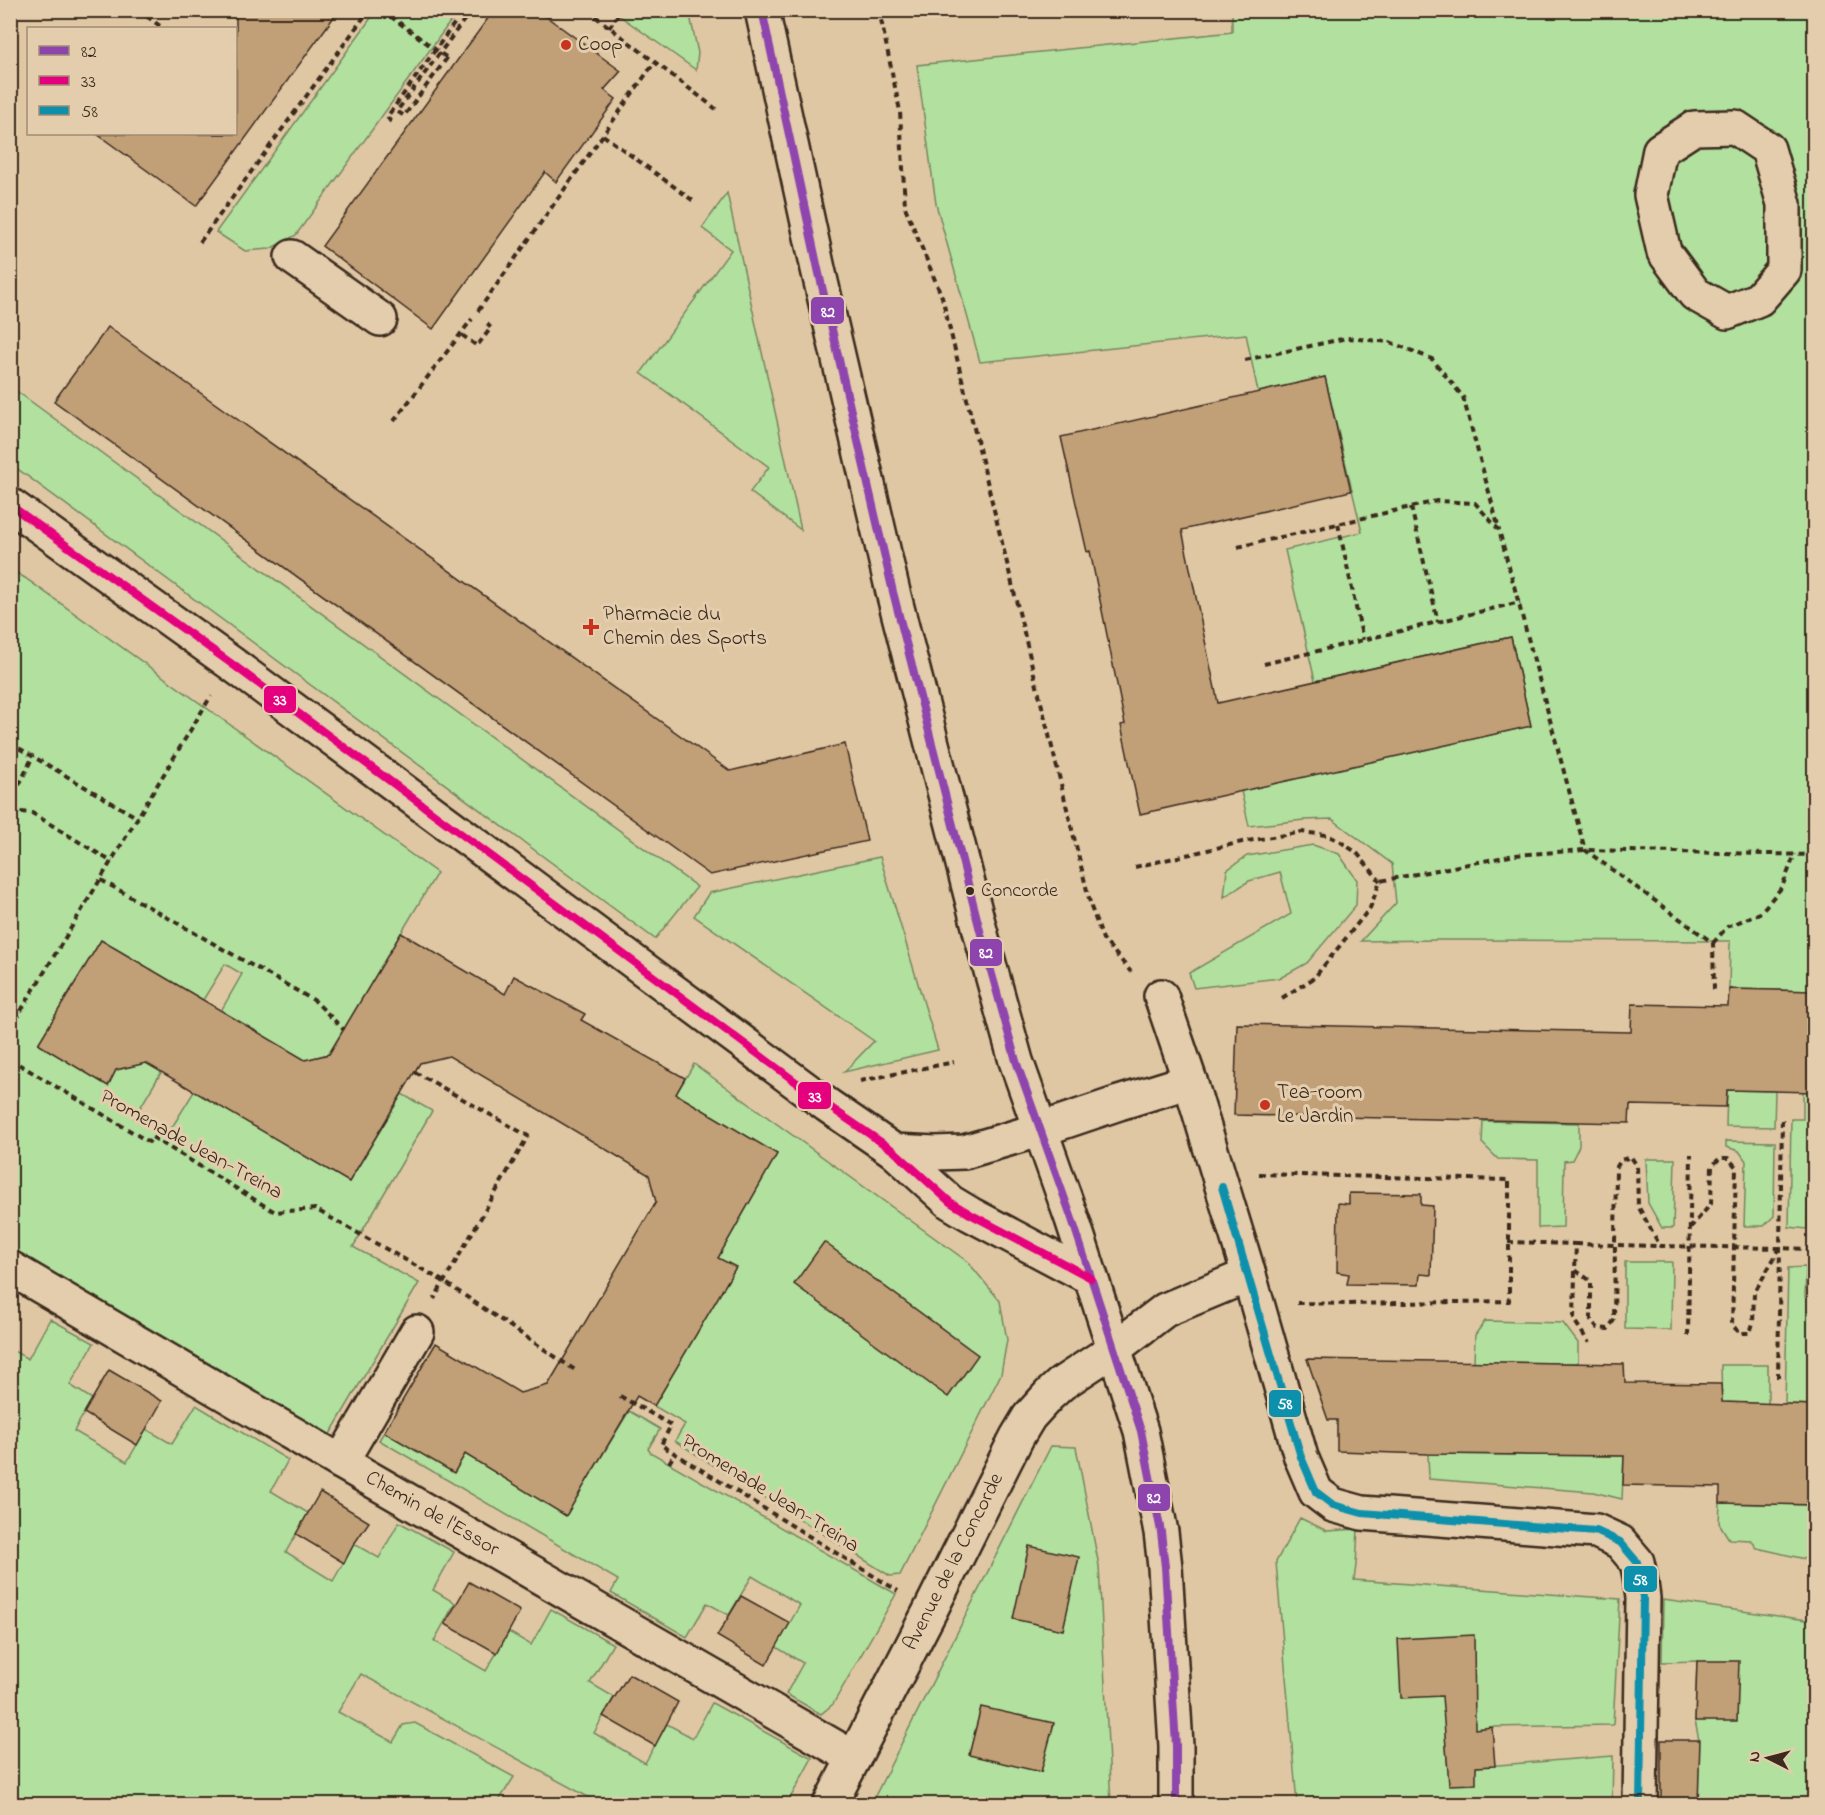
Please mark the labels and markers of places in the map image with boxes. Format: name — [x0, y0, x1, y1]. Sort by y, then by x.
place label: Coop — [578, 30, 623, 60]
marker: Coop — [559, 38, 573, 52]
place label: Pharmacie du Chemin des Sports — [603, 600, 767, 654]
marker: Pharmacie du Chemin des Sports — [584, 620, 598, 634]
place label: Concorde — [981, 877, 1058, 906]
marker: Concorde — [964, 885, 976, 897]
place label: Tea-room Le Jardin — [1277, 1078, 1362, 1132]
marker: Tea-room Le Jardin — [1258, 1098, 1272, 1112]

